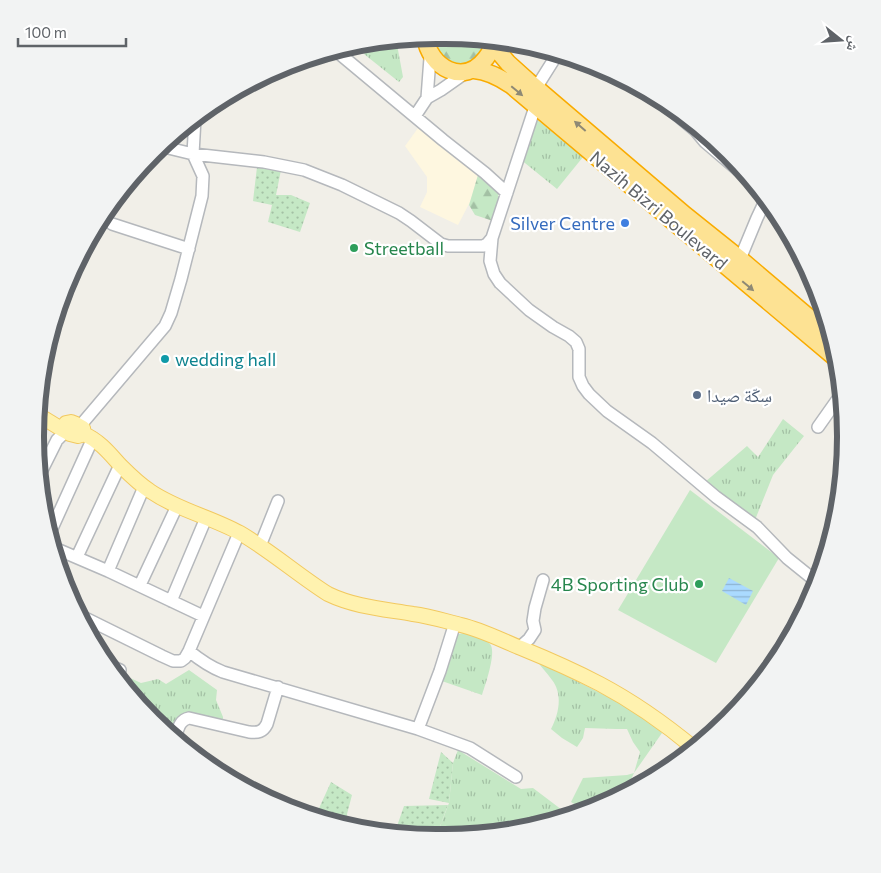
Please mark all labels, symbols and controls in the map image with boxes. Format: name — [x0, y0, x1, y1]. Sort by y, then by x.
scale bar — [18, 15, 125, 47]
north arrow — [816, 15, 866, 65]
text: 100 m — [25, 23, 67, 41]
text: ش — [843, 34, 864, 54]
one-way arrow — [510, 85, 523, 96]
one-way arrow — [575, 120, 587, 132]
street label: Nazih Bizri Boulevard — [586, 146, 732, 274]
place label: Silver Centre — [510, 212, 615, 234]
marker: Silver Centre — [619, 217, 631, 229]
place label: Streetball — [364, 237, 444, 259]
marker: Streetball — [348, 242, 360, 254]
one-way arrow — [742, 280, 755, 291]
place label: wedding hall — [175, 348, 276, 370]
marker: wedding hall — [159, 353, 171, 365]
place label: سِكّة صيدا — [707, 384, 772, 406]
marker: سِكّة صيدا — [691, 389, 703, 401]
place label: 4B Sporting Club — [551, 573, 689, 595]
marker: 4B Sporting Club — [693, 578, 705, 590]

